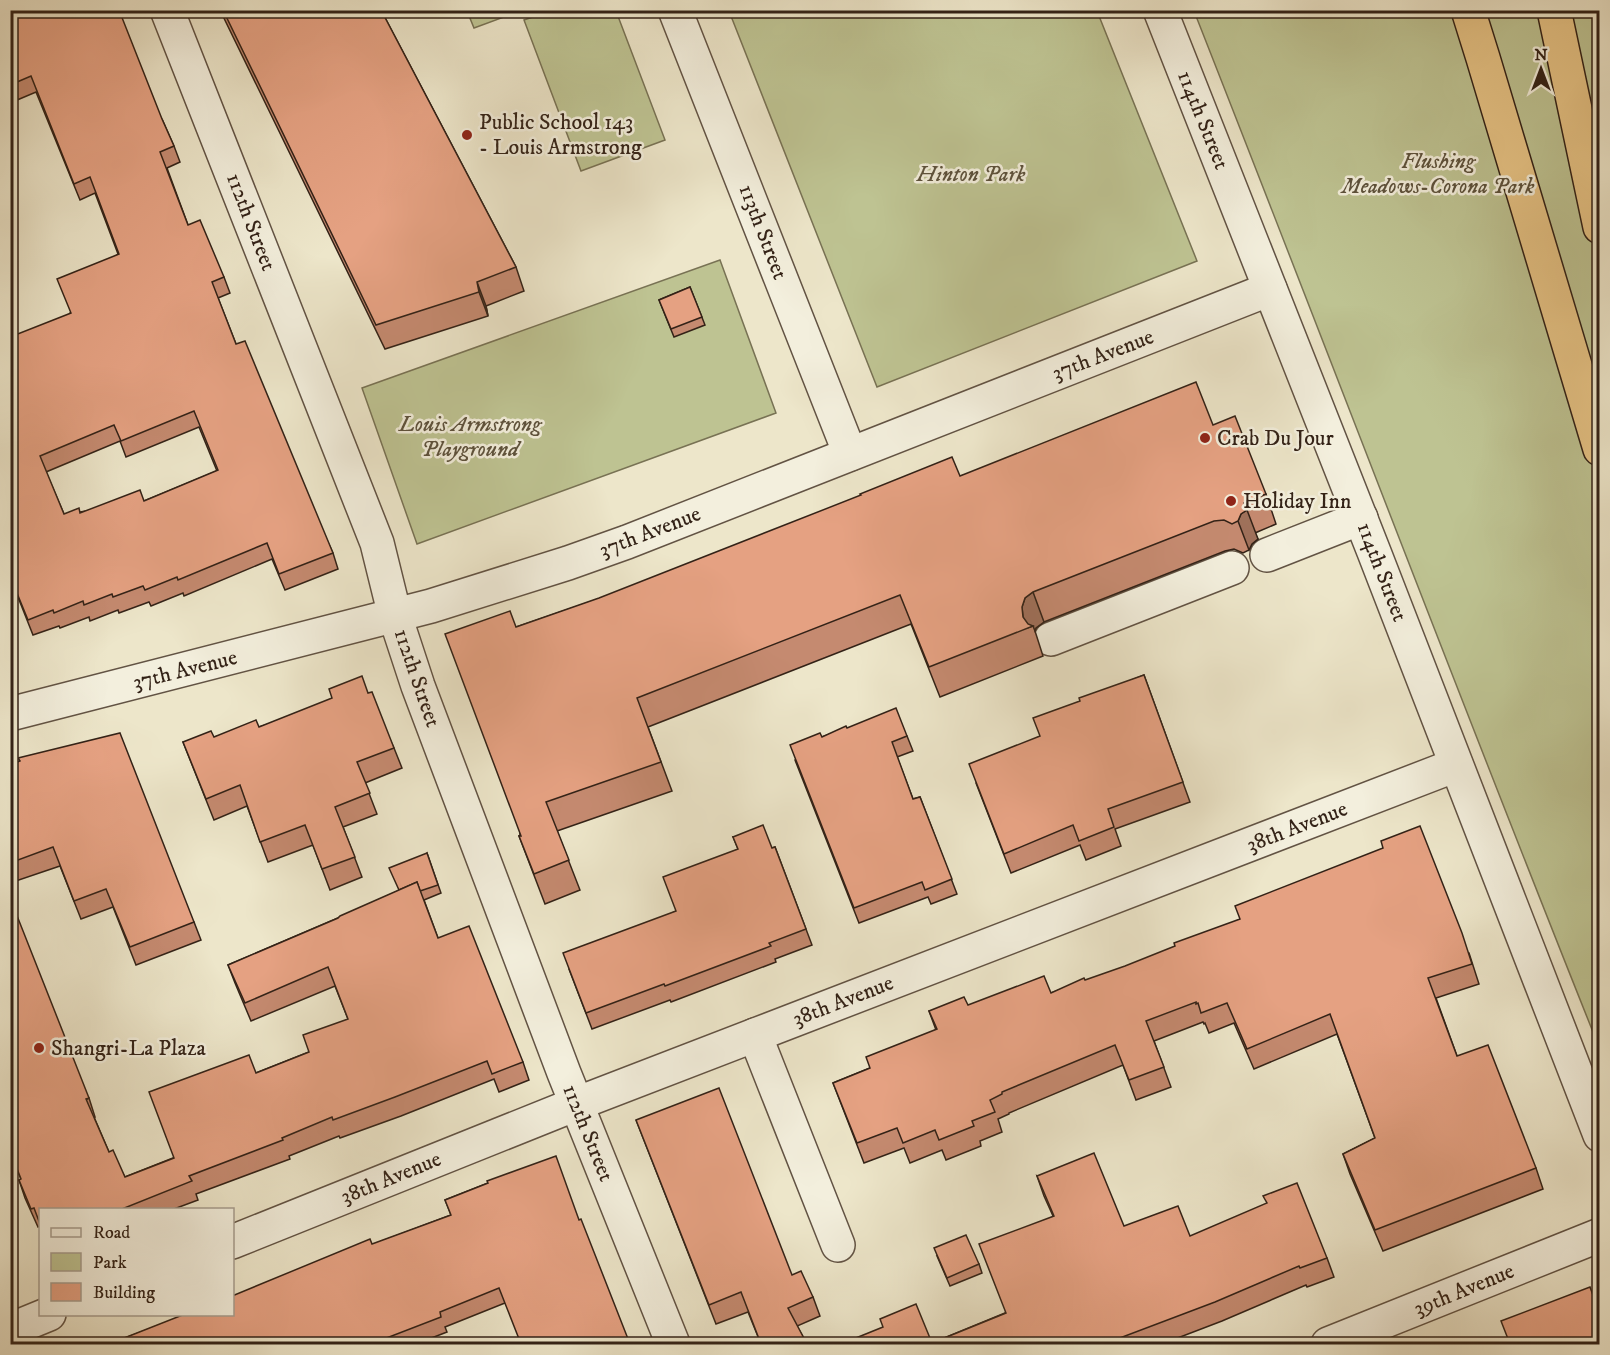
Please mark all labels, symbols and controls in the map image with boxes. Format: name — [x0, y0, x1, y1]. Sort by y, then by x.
north arrow — [1511, 39, 1571, 99]
text: N — [1534, 45, 1548, 65]
street label: 114th Street — [1171, 67, 1235, 173]
place label: Public School 143 - Louis Armstrong — [479, 109, 642, 161]
marker: Public School 143 - Louis Armstrong — [460, 128, 474, 142]
park label: Flushing Meadows-Corona Park — [1340, 148, 1535, 200]
park label: Hinton Park — [916, 161, 1026, 188]
street label: 112th Street — [220, 169, 282, 275]
street label: 113th Street — [733, 181, 793, 283]
street label: 37th Avenue — [1048, 323, 1158, 387]
park label: Louis Armstrong Playground — [397, 411, 543, 463]
place label: Crab Du Jour — [1217, 425, 1334, 452]
marker: Crab Du Jour — [1198, 431, 1212, 445]
place label: Holiday Inn — [1243, 488, 1352, 515]
marker: Holiday Inn — [1224, 494, 1238, 508]
street label: 37th Avenue — [595, 500, 705, 564]
street label: 114th Street — [1351, 519, 1413, 625]
street label: 112th Street — [388, 625, 446, 731]
street label: 37th Avenue — [130, 644, 240, 696]
street label: 38th Avenue — [1243, 795, 1351, 859]
street label: 38th Avenue — [789, 969, 897, 1033]
place label: Shangri-La Plaza — [51, 1035, 206, 1062]
marker: Shangri-La Plaza — [32, 1041, 46, 1055]
street label: 112th Street — [556, 1081, 620, 1185]
street label: 38th Avenue — [337, 1146, 445, 1210]
legend — [39, 1208, 234, 1316]
text: Road — [93, 1222, 130, 1244]
text: Park — [93, 1252, 127, 1274]
street label: 39th Avenue — [1410, 1258, 1518, 1322]
text: Building — [93, 1282, 155, 1304]

